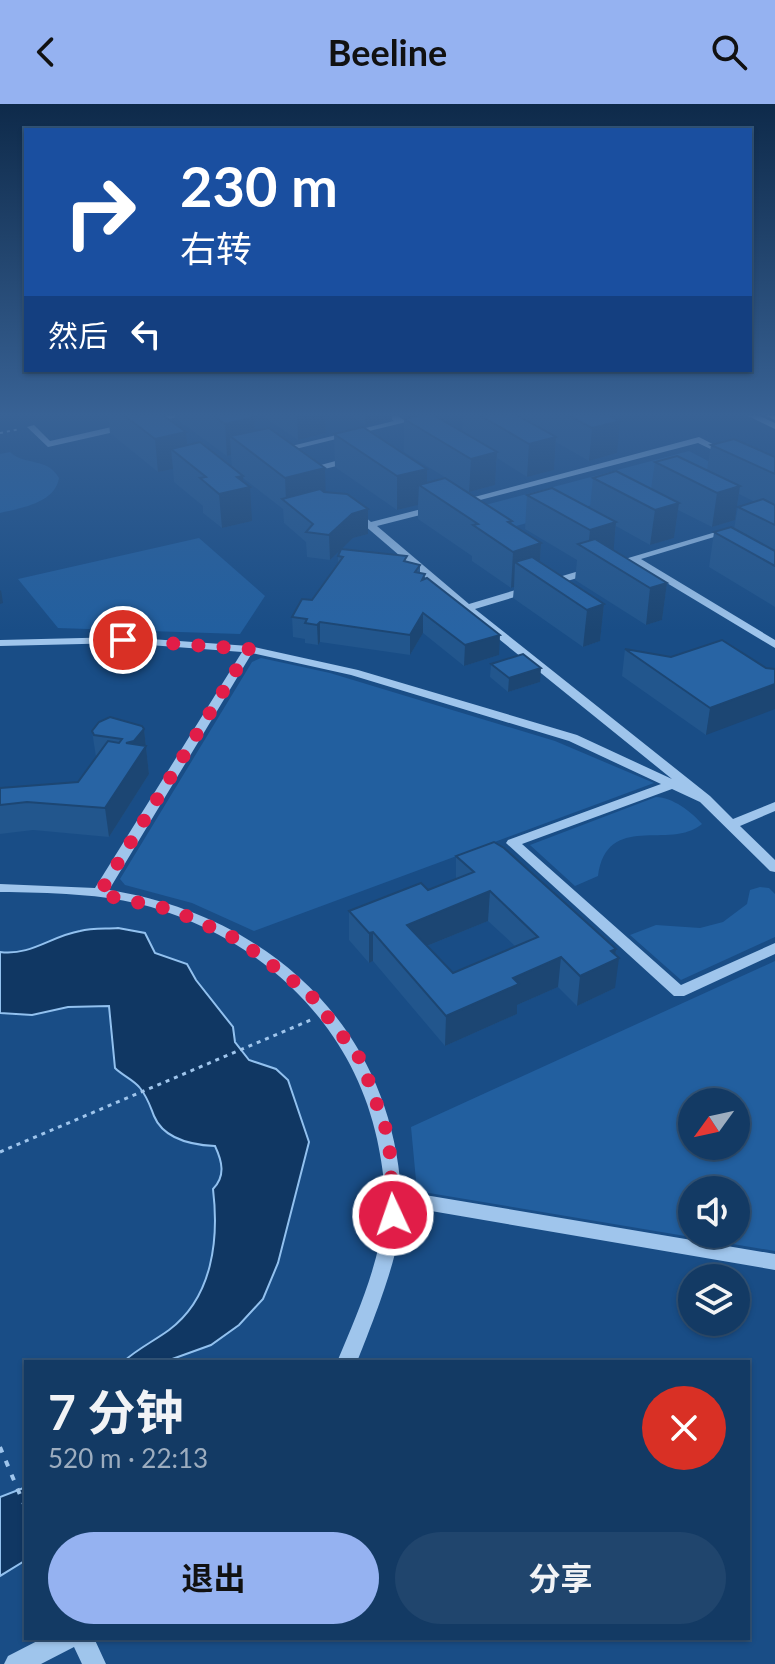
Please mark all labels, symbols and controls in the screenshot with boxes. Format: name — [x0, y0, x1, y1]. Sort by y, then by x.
icon: back — [24, 30, 68, 74]
text: Beeline — [328, 30, 447, 74]
icon: search — [707, 30, 751, 74]
text: 230 m — [180, 152, 338, 219]
icon: right — [48, 160, 152, 264]
text: 右转 — [180, 226, 252, 270]
icon: left — [124, 312, 168, 356]
text: 然后 — [48, 317, 108, 353]
pin — [89, 606, 157, 674]
icon: arrive — [101, 618, 145, 662]
north arrow — [678, 1088, 750, 1160]
map controls — [678, 1088, 750, 1336]
position arrow — [351, 1173, 435, 1257]
button: sound — [678, 1176, 750, 1248]
button: layers — [678, 1264, 750, 1336]
text: 7 分钟 — [48, 1383, 184, 1440]
button: close — [642, 1386, 726, 1470]
text: 520 m · 22:13 — [48, 1442, 208, 1474]
button: 退出 — [48, 1532, 379, 1624]
button: 分享 — [395, 1532, 726, 1624]

